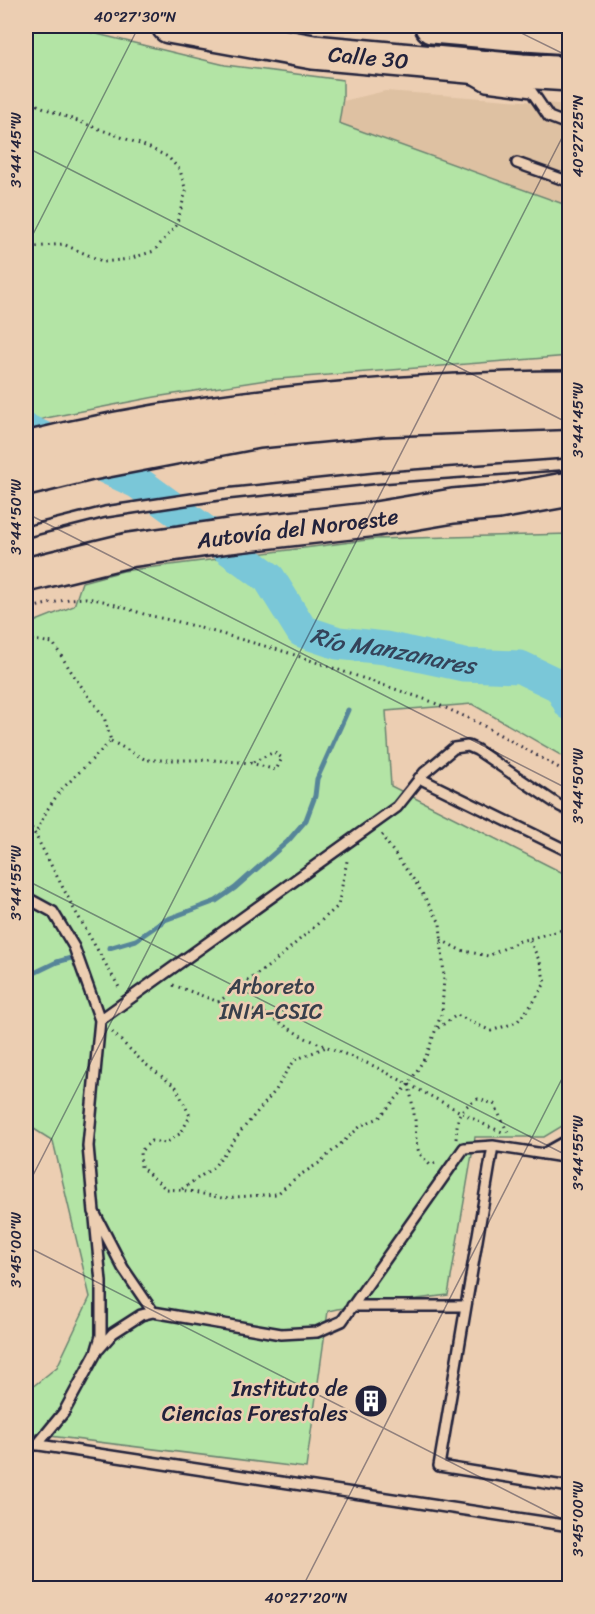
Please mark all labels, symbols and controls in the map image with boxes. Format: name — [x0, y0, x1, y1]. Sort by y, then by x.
text: 40°27'30"N — [94, 4, 177, 30]
street label: Calle 30 — [327, 34, 410, 81]
text: 40°27'25"N — [565, 94, 591, 177]
text: 3°44'45"W — [3, 112, 29, 188]
text: 3°44'45"W — [565, 382, 591, 458]
text: 3°44'50"W — [3, 479, 29, 555]
street label: Autovía del Noroeste — [193, 497, 401, 560]
water label: Río Manzanares — [305, 614, 479, 686]
text: 3°44'50"W — [565, 748, 591, 824]
text: 3°44'55"W — [3, 845, 29, 921]
park label: Arboreto INIA-CSIC — [218, 967, 323, 1031]
text: 3°44'55"W — [565, 1115, 591, 1191]
text: 3°45'00"W — [3, 1212, 29, 1288]
place label: Instituto de Ciencias Forestales — [162, 1369, 349, 1433]
building icon: Instituto de Ciencias Forestales — [353, 1383, 389, 1419]
text: 3°45'00"W — [565, 1481, 591, 1557]
text: 40°27'20"N — [265, 1585, 348, 1611]

